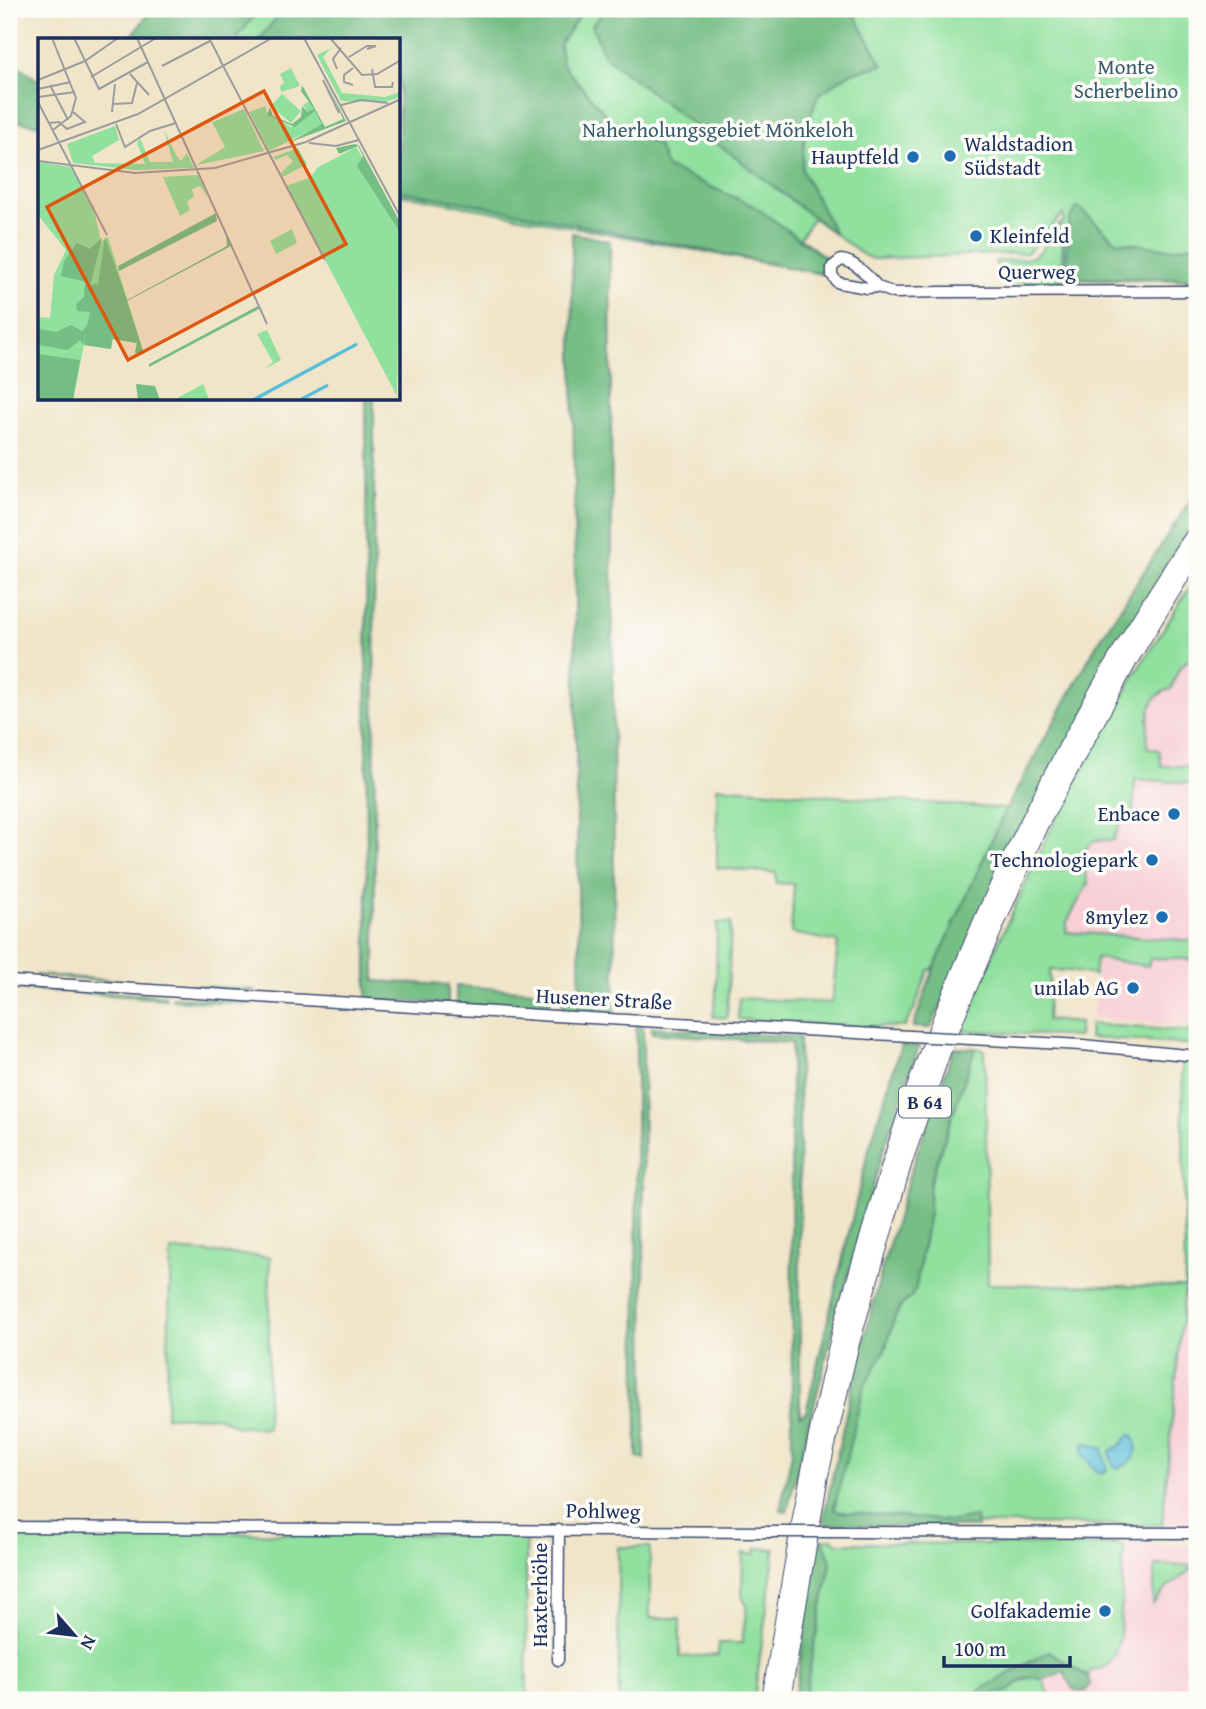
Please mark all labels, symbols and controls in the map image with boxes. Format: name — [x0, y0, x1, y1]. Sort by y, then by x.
inset map — [38, 38, 401, 401]
park label: Monte Scherbelino — [1074, 51, 1178, 106]
park label: Naherholungsgebiet Mönkeloh — [582, 114, 854, 145]
place label: Waldstadion Südstadt — [964, 128, 1074, 183]
place label: Hauptfeld — [811, 141, 900, 172]
marker: Waldstadion Südstadt — [942, 148, 958, 164]
marker: Hauptfeld — [905, 149, 921, 165]
place label: Kleinfeld — [990, 220, 1070, 251]
marker: Kleinfeld — [968, 228, 984, 244]
street label: Querweg — [998, 256, 1076, 287]
place label: Enbace — [1098, 798, 1160, 829]
marker: Enbace — [1166, 806, 1182, 822]
place label: Technologiepark — [991, 844, 1138, 875]
marker: Technologiepark — [1144, 852, 1160, 868]
place label: 8mylez — [1085, 901, 1148, 932]
marker: 8mylez — [1154, 909, 1170, 925]
place label: unilab AG — [1034, 972, 1119, 1003]
street label: Husener Straße — [535, 979, 673, 1018]
marker: unilab AG — [1125, 980, 1141, 996]
road number: B 64 — [899, 1086, 951, 1118]
street label: Pohlweg — [566, 1494, 641, 1527]
street label: Haxterhöhe — [524, 1543, 555, 1647]
place label: Golfakademie — [971, 1595, 1091, 1626]
north arrow — [38, 1600, 108, 1670]
marker: Golfakademie — [1097, 1603, 1113, 1619]
scale bar — [944, 1625, 1070, 1669]
text: N — [74, 1631, 104, 1655]
text: 100 m — [954, 1633, 1006, 1664]

